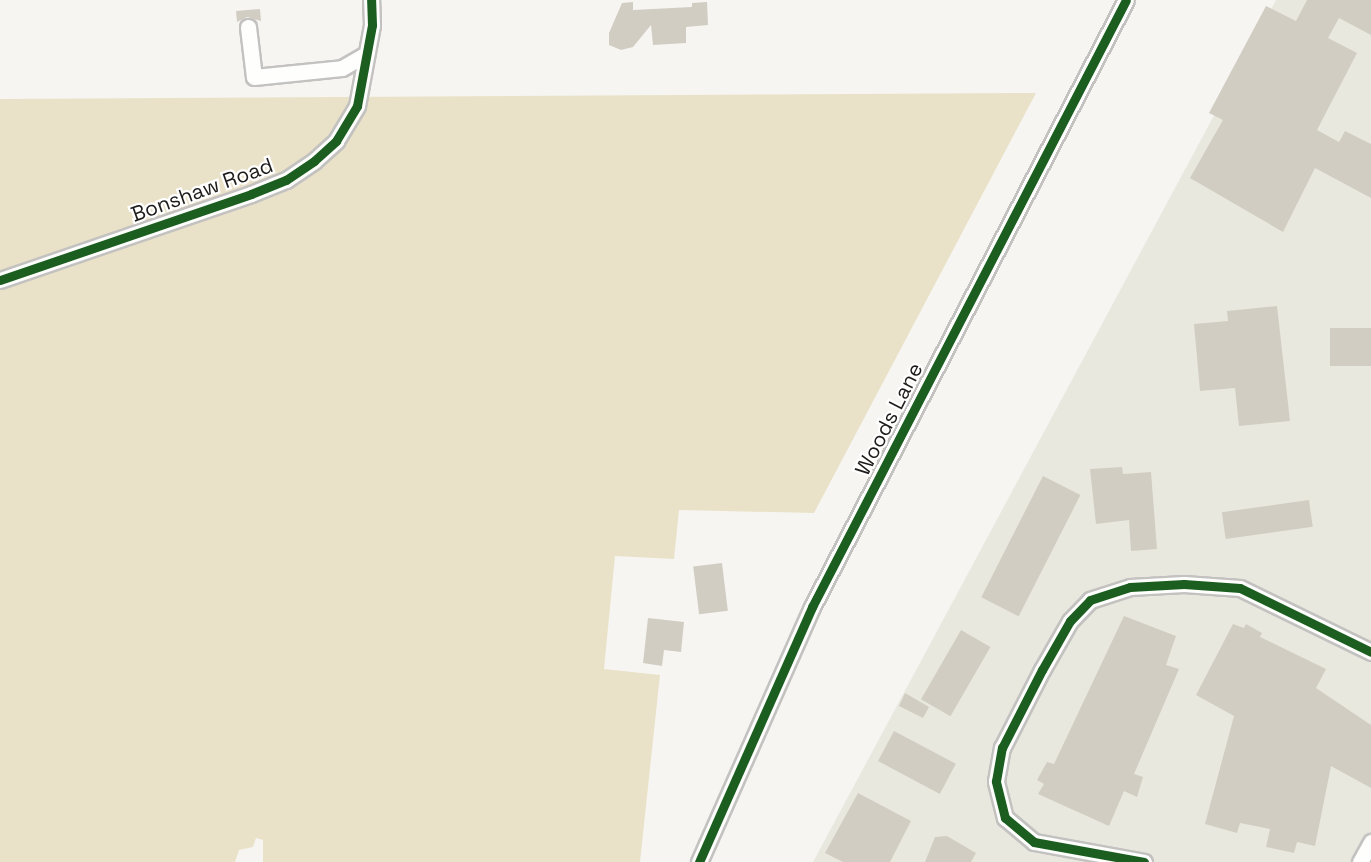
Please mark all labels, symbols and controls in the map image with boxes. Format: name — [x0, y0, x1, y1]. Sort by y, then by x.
street label: Bonshaw Road — [128, 153, 276, 227]
street label: Woods Lane — [850, 359, 928, 479]

